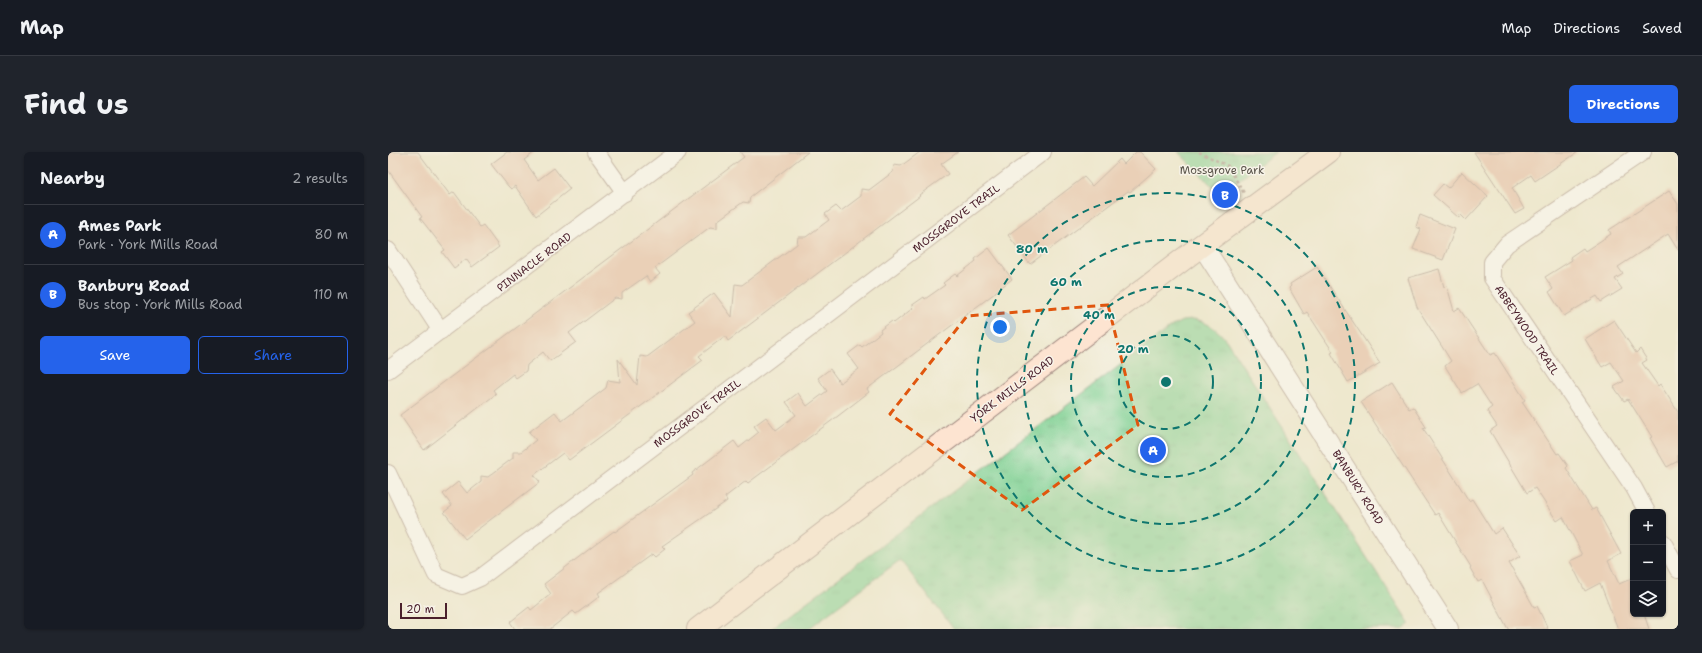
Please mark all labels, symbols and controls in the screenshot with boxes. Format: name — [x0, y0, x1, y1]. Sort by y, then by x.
text: Map — [20, 15, 64, 40]
text: Map — [1502, 19, 1532, 37]
text: Directions — [1554, 19, 1620, 37]
text: Saved — [1642, 19, 1682, 37]
text: Find us — [24, 85, 129, 123]
button: Directions — [1569, 85, 1678, 123]
park label: Mossgrove Park — [1180, 163, 1264, 178]
text: Nearby — [40, 167, 105, 189]
text: 2 results — [292, 170, 348, 187]
pin: B — [1212, 180, 1238, 210]
street label: MOSSGROVE TRAIL — [910, 181, 1003, 256]
text: Ames Park — [78, 216, 162, 236]
text: A — [48, 226, 58, 243]
text: 80 m — [314, 226, 348, 243]
street label: PINNACLE ROAD — [494, 229, 575, 295]
text: Park · York Mills Road — [78, 236, 218, 253]
text: 80 m — [1016, 241, 1048, 257]
text: 60 m — [1050, 274, 1082, 290]
text: Banbury Road — [78, 276, 190, 296]
street label: ABBEYWOOD TRAIL — [1491, 282, 1562, 378]
text: B — [49, 286, 57, 303]
text: 110 m — [313, 286, 348, 303]
text: Bus stop · York Mills Road — [78, 296, 242, 313]
text: 40 m — [1083, 307, 1115, 323]
your location — [990, 317, 1010, 337]
button: Save — [40, 336, 190, 374]
button: Share — [198, 336, 348, 374]
text: 20 m — [1117, 341, 1149, 357]
street label: YORK MILLS ROAD — [967, 353, 1057, 426]
centre of rings — [1159, 375, 1173, 389]
street label: MOSSGROVE TRAIL — [651, 376, 744, 451]
pin: A — [1140, 435, 1166, 465]
street label: BANBURY ROAD — [1329, 447, 1387, 527]
map controls — [1630, 509, 1666, 617]
button: + — [1630, 509, 1666, 545]
button: − — [1630, 545, 1666, 581]
button: layers — [1630, 581, 1666, 617]
scale bar — [400, 601, 447, 620]
text: 20 m — [406, 602, 434, 617]

